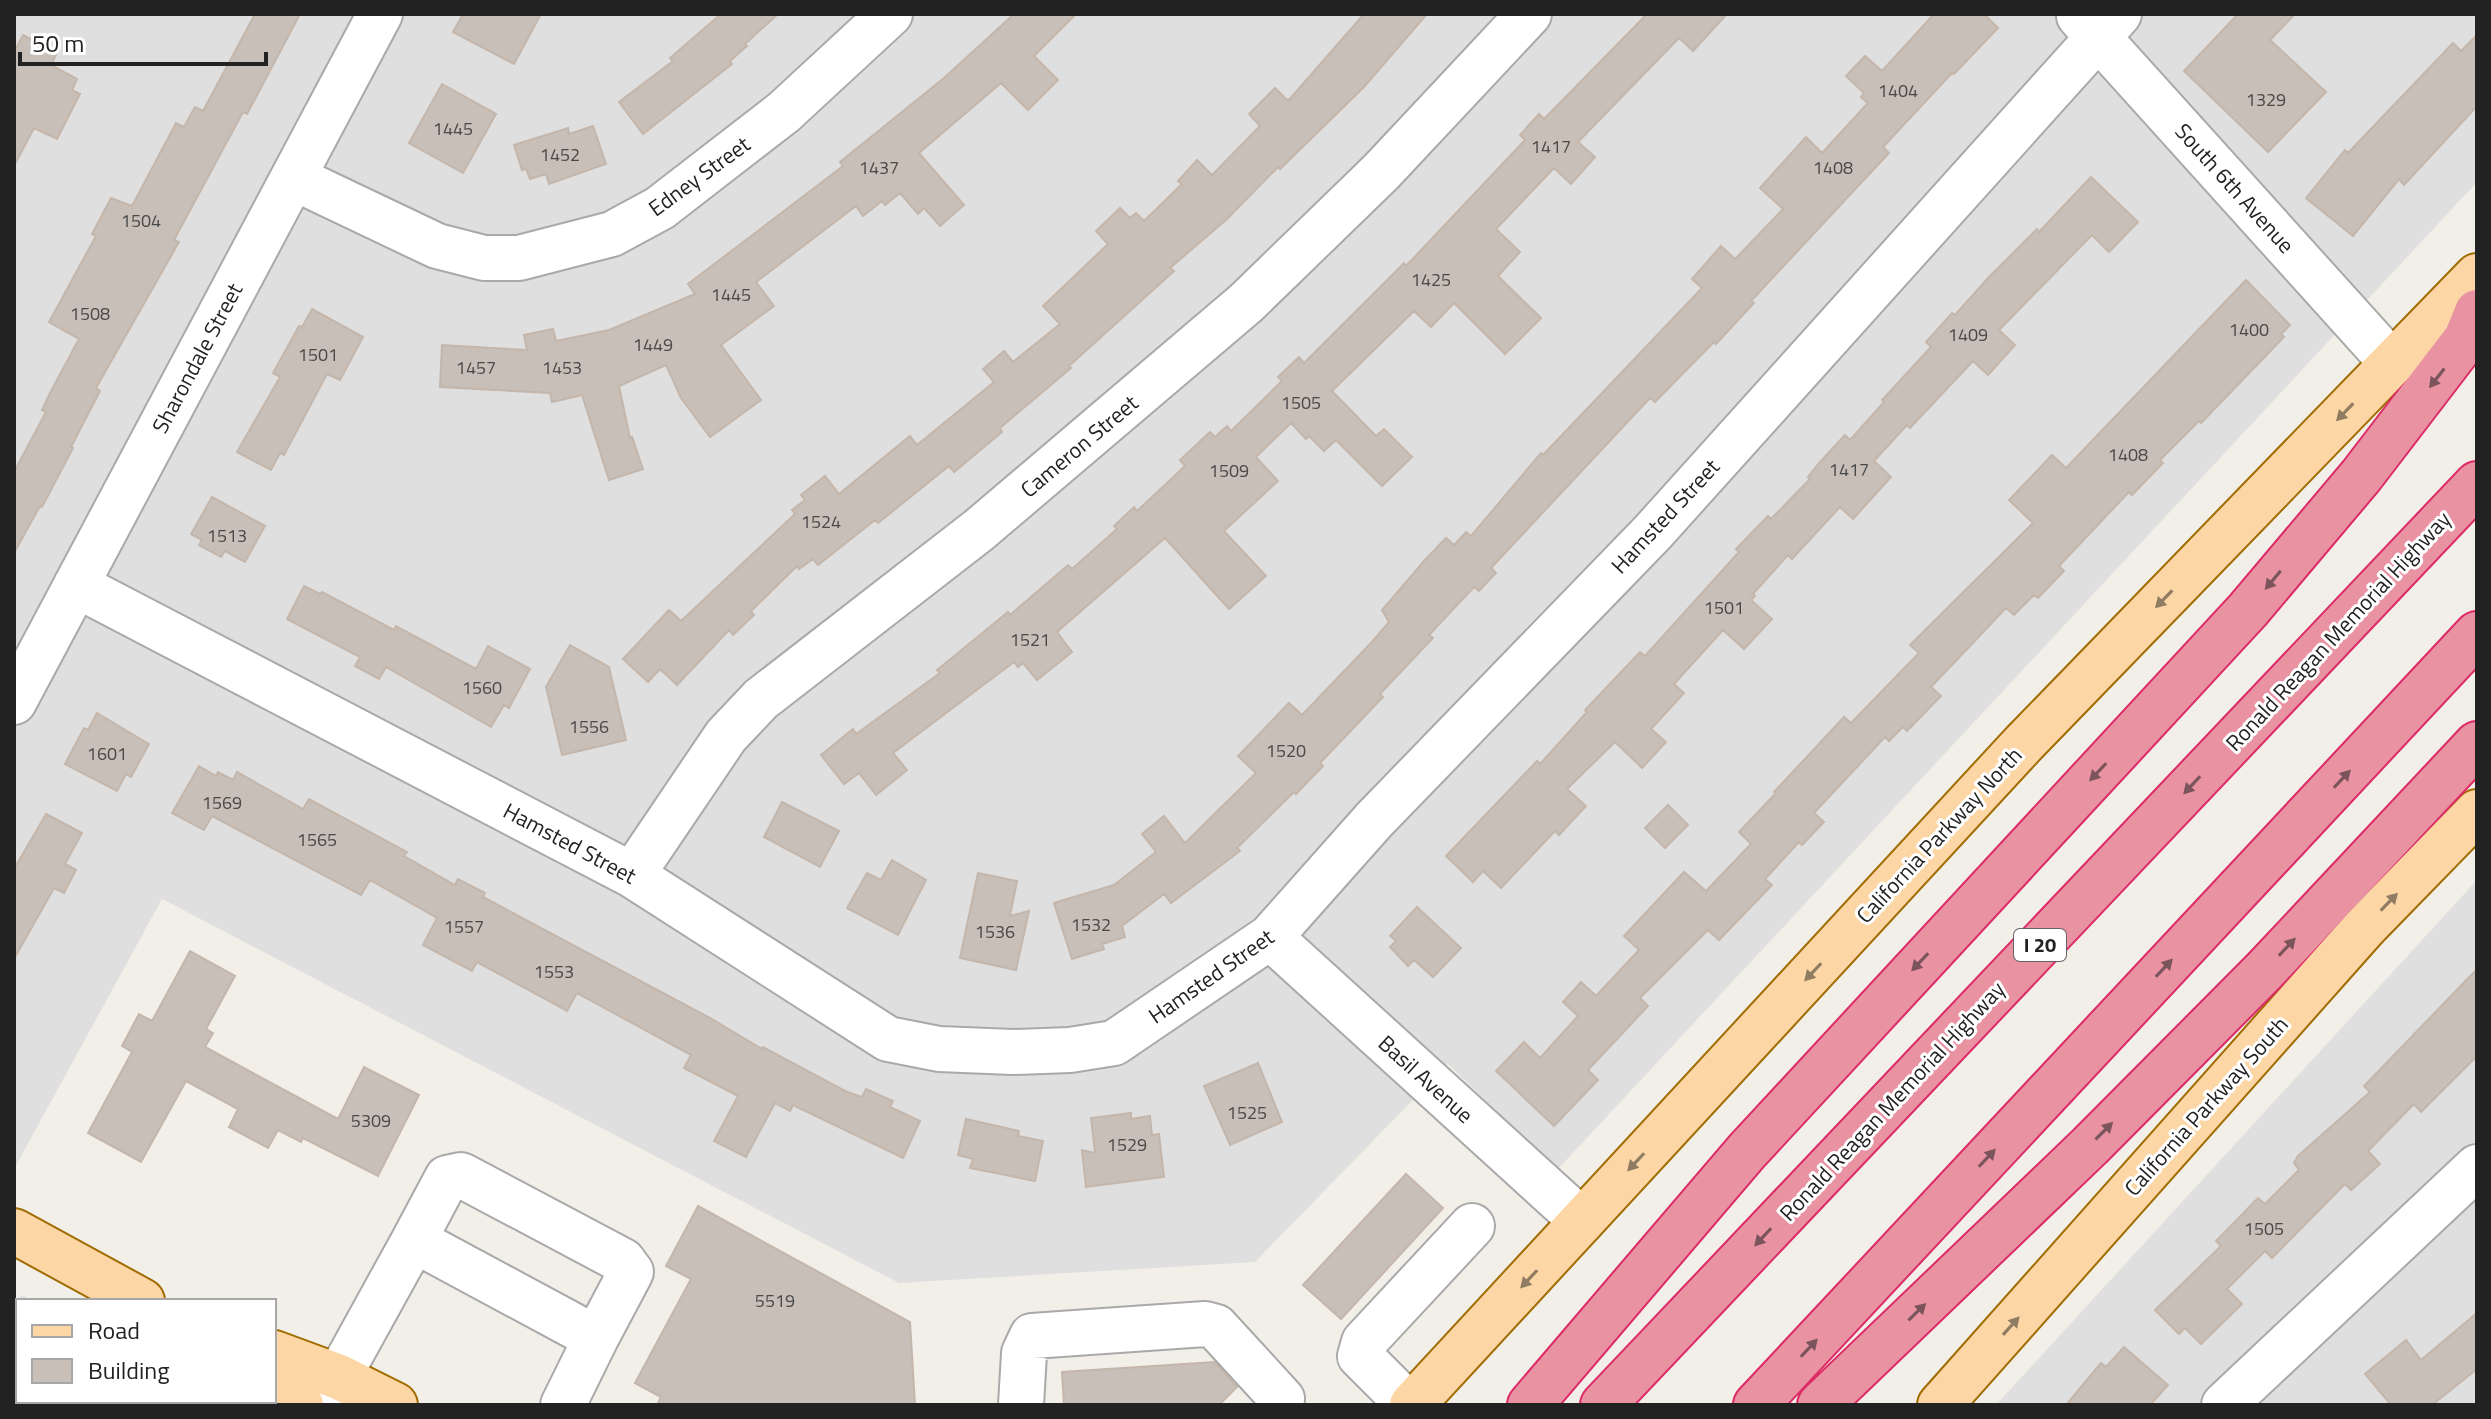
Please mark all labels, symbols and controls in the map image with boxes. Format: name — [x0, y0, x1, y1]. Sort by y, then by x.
scale bar — [20, 16, 266, 66]
text: 50 m — [32, 25, 84, 61]
house number: 1404 — [1878, 77, 1918, 104]
house number: 1329 — [2246, 86, 2286, 113]
house number: 1445 — [433, 115, 473, 142]
street label: South 6th Avenue — [2167, 115, 2303, 261]
street label: Edney Street — [641, 127, 757, 225]
house number: 1417 — [1531, 133, 1571, 160]
house number: 1452 — [540, 141, 580, 168]
house number: 1437 — [859, 154, 899, 181]
house number: 1408 — [1813, 154, 1853, 181]
house number: 1504 — [121, 207, 161, 234]
house number: 1425 — [1411, 266, 1451, 293]
street label: Sharondale Street — [143, 276, 251, 439]
house number: 1445 — [711, 281, 751, 308]
house number: 1508 — [70, 300, 110, 327]
house number: 1400 — [2229, 316, 2269, 343]
house number: 1409 — [1948, 321, 1988, 348]
house number: 1449 — [633, 331, 673, 358]
house number: 1501 — [298, 341, 338, 368]
house number: 1457 — [456, 354, 496, 381]
house number: 1453 — [542, 354, 582, 381]
one-way arrow — [2429, 368, 2445, 388]
street label: Cameron Street — [1013, 386, 1146, 506]
house number: 1505 — [1281, 389, 1321, 416]
one-way arrow — [2336, 402, 2354, 421]
house number: 1408 — [2108, 441, 2148, 468]
street label: Hamsted Street — [1603, 451, 1728, 581]
house number: 1417 — [1829, 456, 1869, 483]
house number: 1509 — [1209, 457, 1249, 484]
street label: Ronald Reagan Memorial Highway — [2217, 503, 2459, 759]
house number: 1524 — [801, 508, 841, 535]
house number: 1513 — [207, 522, 247, 549]
one-way arrow — [2265, 570, 2282, 590]
one-way arrow — [2155, 589, 2173, 608]
house number: 1501 — [1704, 594, 1744, 621]
house number: 1521 — [1010, 626, 1050, 653]
house number: 1560 — [462, 674, 502, 701]
house number: 1556 — [569, 713, 609, 740]
house number: 1520 — [1266, 737, 1306, 764]
street label: California Parkway North — [1848, 739, 2030, 931]
house number: 1601 — [87, 740, 127, 767]
one-way arrow — [2089, 762, 2107, 781]
one-way arrow — [2333, 769, 2351, 788]
one-way arrow — [2183, 775, 2201, 794]
house number: 1569 — [202, 789, 242, 816]
street label: Hamsted Street — [497, 794, 643, 893]
house number: 1565 — [297, 826, 337, 853]
one-way arrow — [2379, 893, 2398, 912]
house number: 1532 — [1071, 911, 1111, 938]
house number: 1557 — [444, 913, 484, 940]
house number: 1536 — [975, 918, 1015, 945]
street label: Hamsted Street — [1141, 920, 1281, 1032]
road number: I 20 — [2014, 929, 2066, 961]
one-way arrow — [2277, 938, 2296, 957]
one-way arrow — [1912, 952, 1930, 971]
house number: 1553 — [534, 958, 574, 985]
one-way arrow — [2155, 959, 2173, 978]
one-way arrow — [1804, 962, 1822, 981]
street label: Ronald Reagan Memorial Highway — [1771, 973, 2013, 1229]
street label: California Parkway South — [2116, 1009, 2296, 1203]
street label: Basil Avenue — [1371, 1027, 1481, 1131]
house number: 1525 — [1227, 1099, 1267, 1126]
house number: 5309 — [351, 1107, 391, 1134]
one-way arrow — [2094, 1123, 2113, 1141]
house number: 1529 — [1107, 1131, 1147, 1158]
one-way arrow — [1977, 1149, 1995, 1168]
one-way arrow — [1628, 1153, 1646, 1172]
house number: 1505 — [2244, 1215, 2284, 1242]
one-way arrow — [1754, 1227, 1772, 1246]
one-way arrow — [1520, 1269, 1538, 1288]
house number: 5519 — [755, 1287, 795, 1314]
legend — [16, 1299, 276, 1403]
one-way arrow — [1907, 1303, 1926, 1322]
text: Road — [88, 1312, 140, 1348]
one-way arrow — [2001, 1316, 2019, 1335]
one-way arrow — [1799, 1339, 1818, 1358]
text: Building — [88, 1352, 170, 1388]

